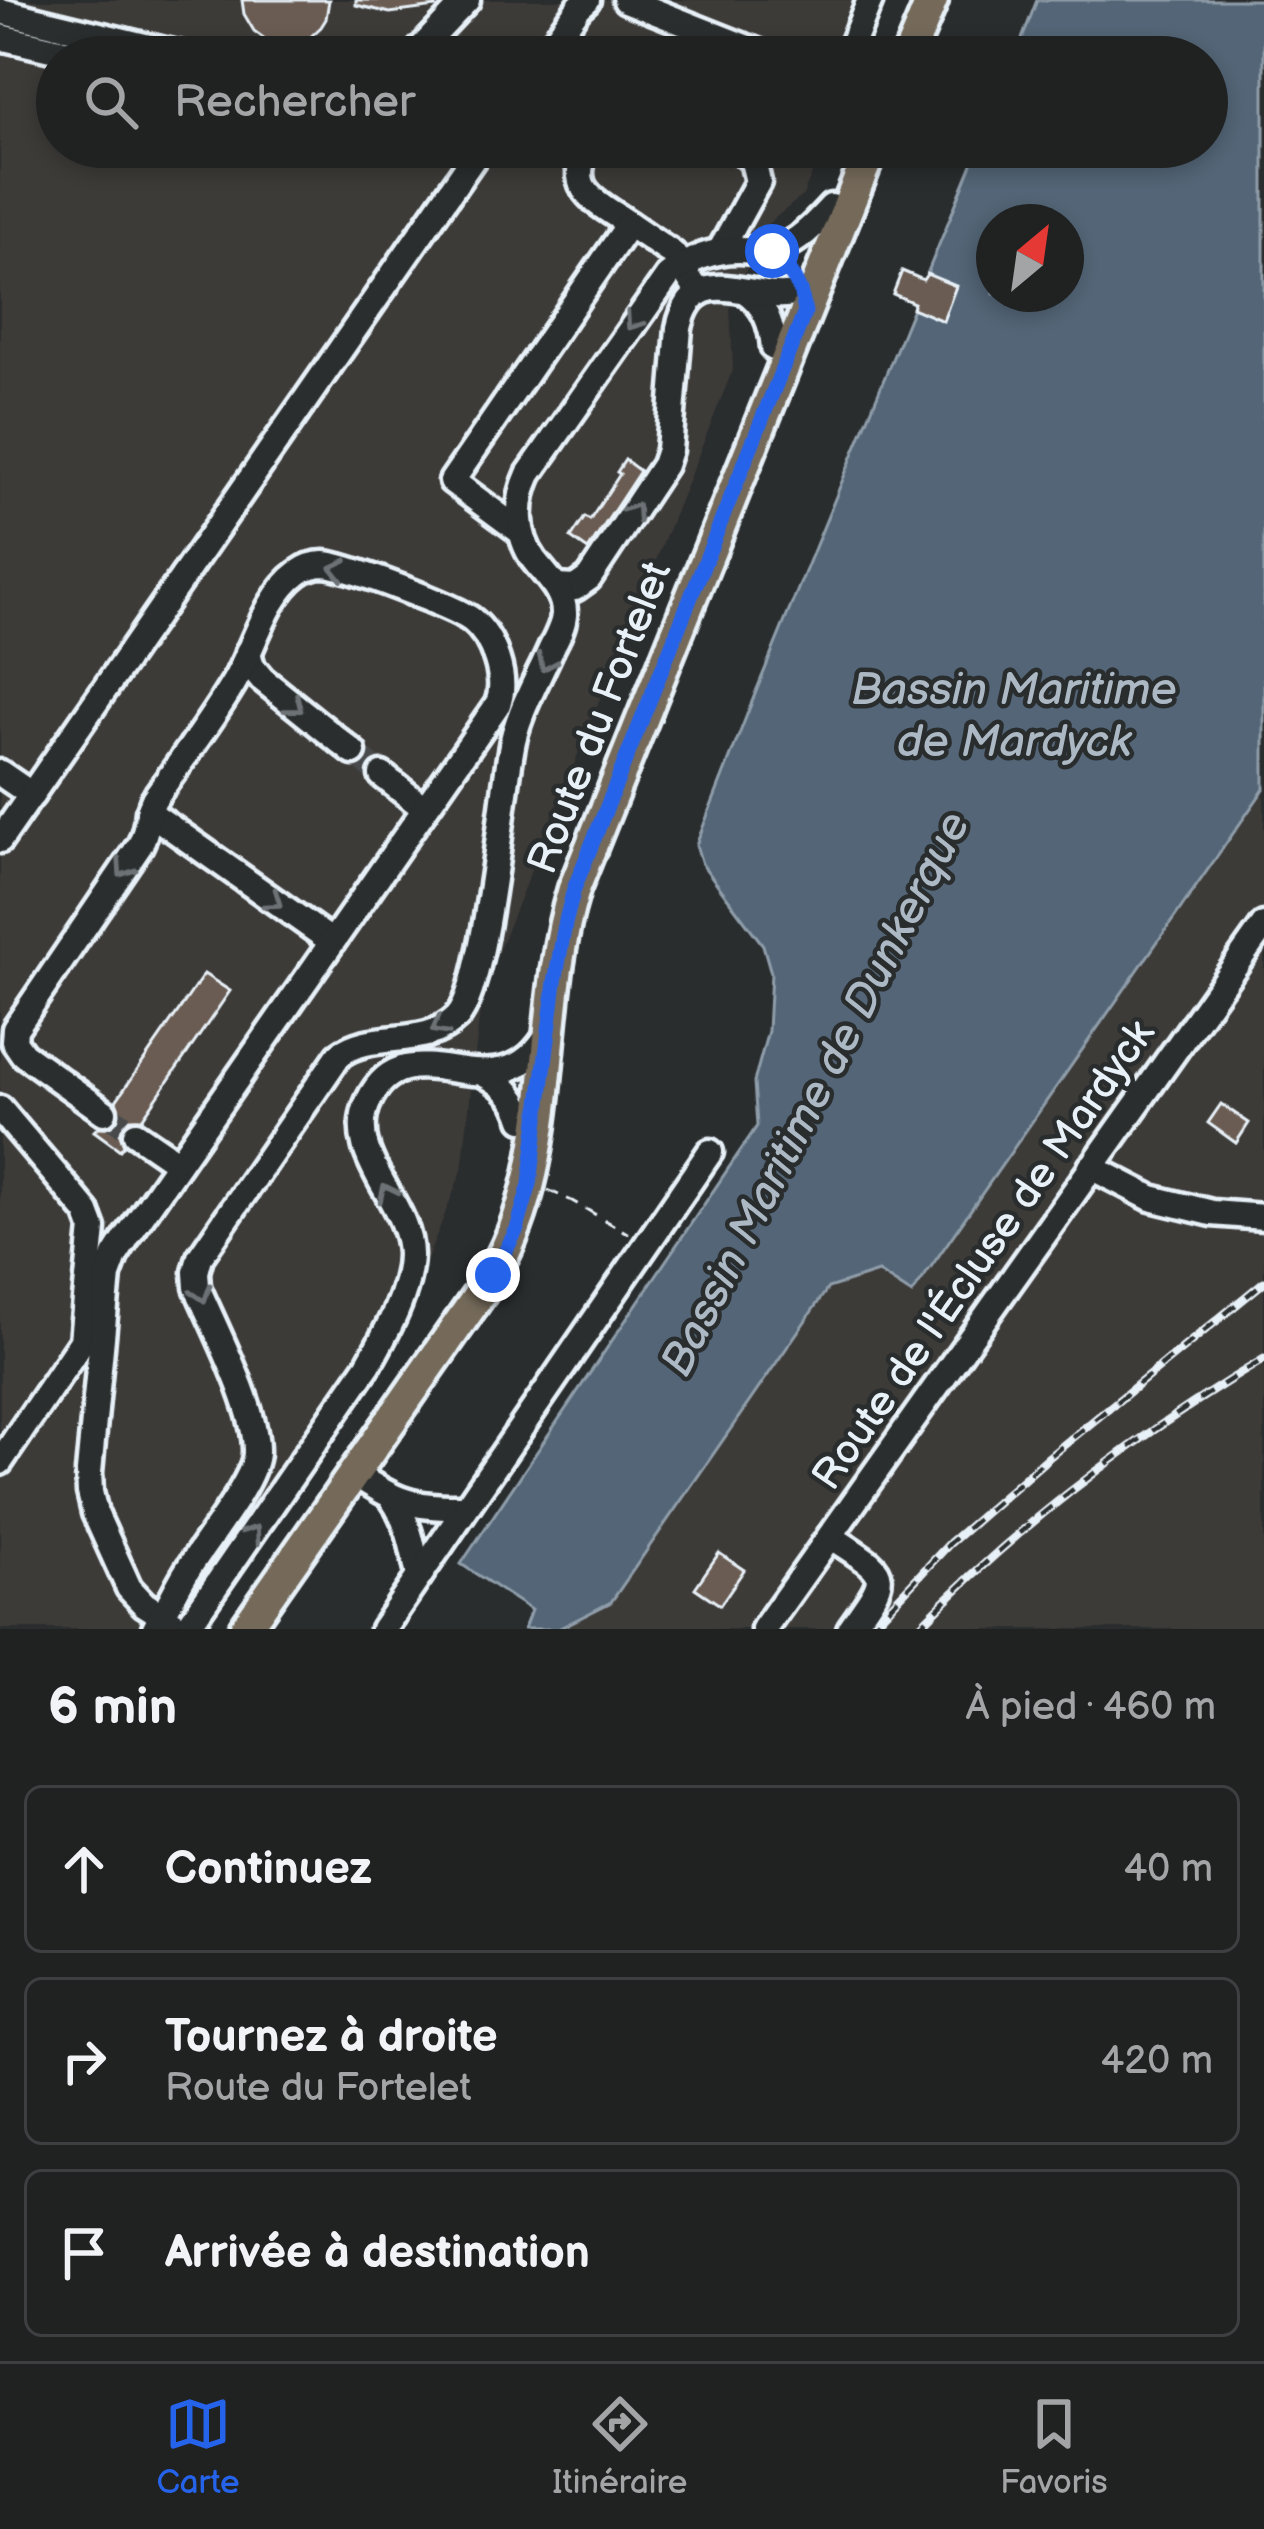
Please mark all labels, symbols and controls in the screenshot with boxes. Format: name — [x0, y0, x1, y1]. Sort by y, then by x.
search box — [36, 36, 1228, 168]
icon: search — [78, 69, 144, 135]
text: Rechercher — [174, 75, 415, 130]
north arrow — [976, 204, 1084, 312]
route start — [745, 224, 799, 278]
one-way arrow — [625, 309, 647, 331]
one-way arrow — [620, 503, 642, 525]
street label: Route du Fortelet — [517, 555, 683, 881]
one-way arrow — [328, 558, 349, 583]
one-way arrow — [536, 650, 560, 672]
water label: Bassin Maritime de Mardyck — [851, 663, 1177, 770]
one-way arrow — [282, 692, 304, 713]
water label: Bassin Maritime de Dunkerque — [650, 803, 983, 1385]
one-way arrow — [116, 856, 138, 878]
one-way arrow — [261, 887, 283, 909]
street label: Route de l'Écluse de Mardyck — [800, 1009, 1166, 1500]
one-way arrow — [430, 1013, 452, 1036]
one-way arrow — [378, 1183, 401, 1204]
route end — [466, 1248, 520, 1302]
one-way arrow — [188, 1283, 213, 1304]
one-way arrow — [238, 1524, 260, 1546]
text: 6 min — [48, 1677, 177, 1738]
text: À pied · 460 m — [966, 1684, 1216, 1731]
icon: ahead — [51, 1836, 117, 1902]
text: Continuez — [165, 1842, 372, 1897]
text: 40 m — [1123, 1846, 1213, 1893]
text: Tournez à droite — [165, 2010, 498, 2065]
icon: right — [51, 2028, 117, 2094]
text: 420 m — [1100, 2038, 1213, 2085]
text: Route du Fortelet — [165, 2065, 471, 2112]
icon: arrive — [51, 2220, 117, 2286]
text: Arrivée à destination — [165, 2226, 590, 2281]
tab: Carte — [156, 2391, 240, 2503]
tab: Itinéraire — [552, 2391, 687, 2503]
tab: Favoris — [1000, 2391, 1108, 2503]

